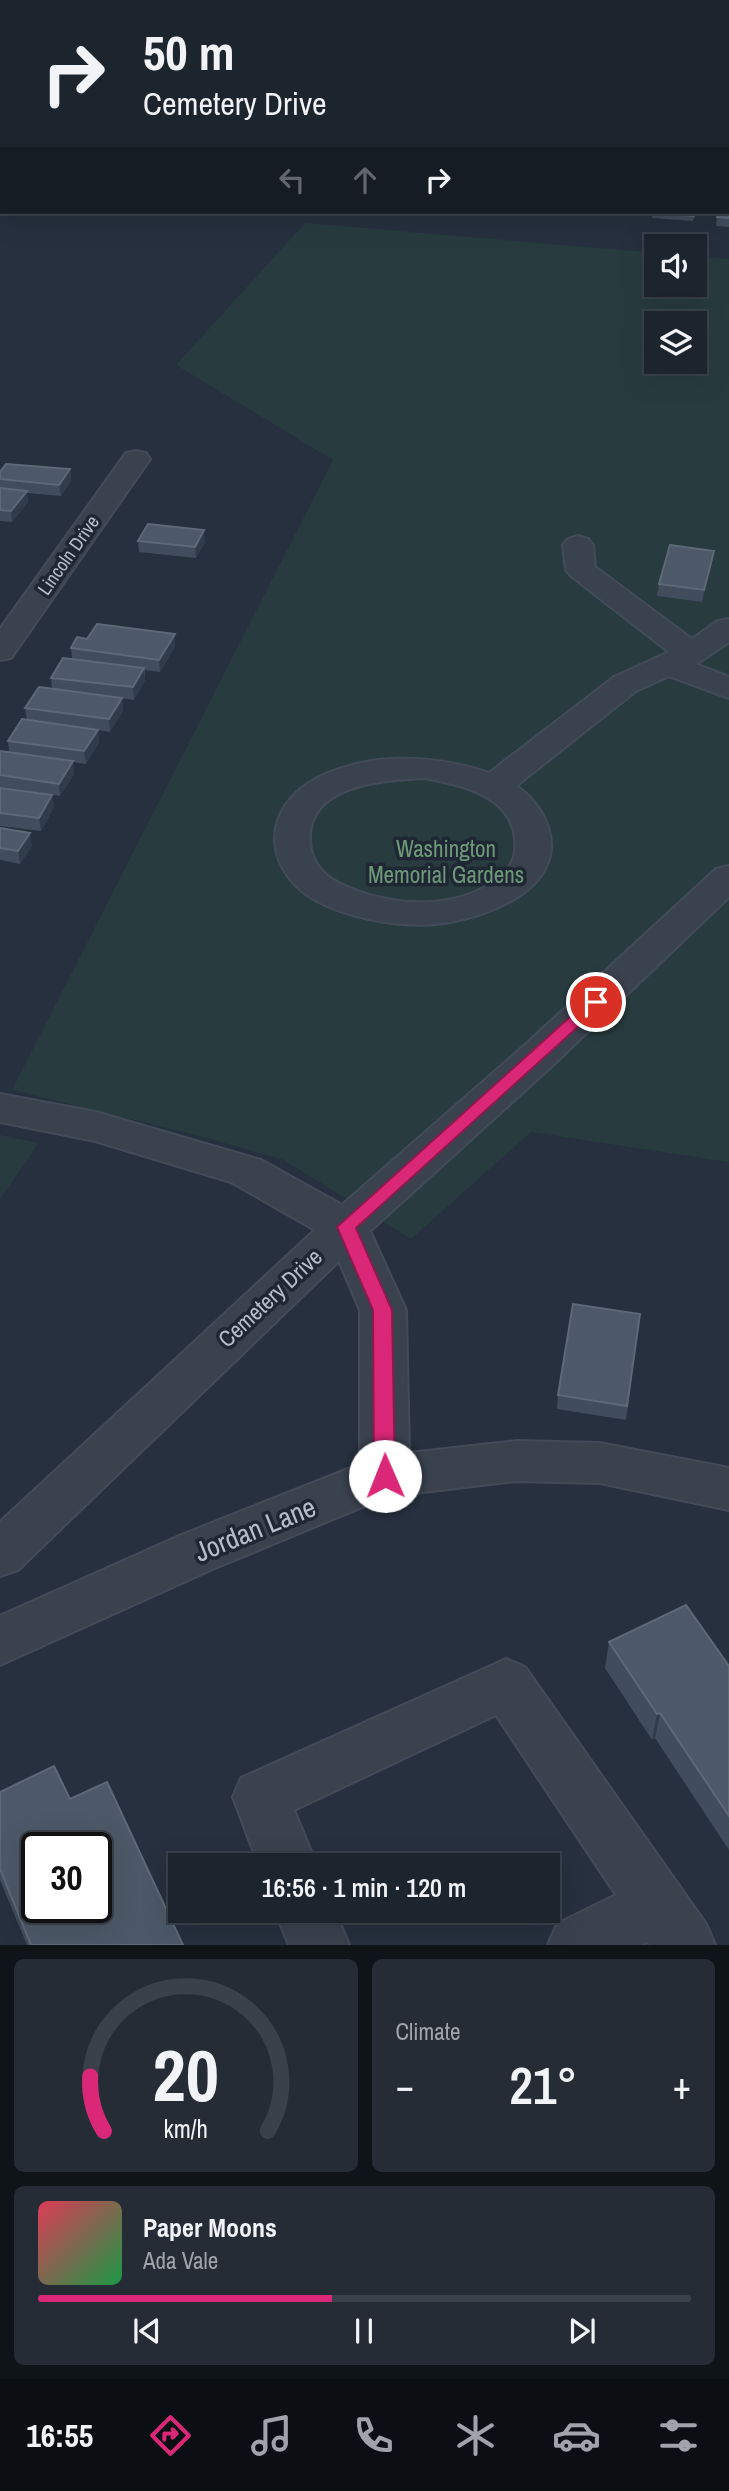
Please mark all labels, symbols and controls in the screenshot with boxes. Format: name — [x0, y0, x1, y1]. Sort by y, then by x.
text: 50 m — [143, 19, 235, 85]
icon: right — [28, 28, 119, 119]
text: Cemetery Drive — [143, 82, 327, 125]
icon: left — [273, 161, 311, 199]
icon: ahead — [346, 161, 384, 199]
icon: right — [419, 161, 457, 199]
map controls — [644, 234, 707, 374]
button: sound — [644, 234, 707, 297]
button: layers — [644, 311, 707, 374]
street label: Lincoln Drive — [31, 510, 105, 600]
park label: Washington Memorial Gardens — [368, 833, 524, 890]
pin — [566, 972, 626, 1032]
icon: arrive — [577, 983, 615, 1021]
street label: Cemetery Drive — [211, 1241, 329, 1354]
position arrow — [348, 1439, 422, 1513]
street label: Jordan Lane — [189, 1487, 321, 1571]
speed limit sign: 30 — [21, 1832, 112, 1923]
text: 16:56 · 1 min · 120 m — [262, 1870, 466, 1905]
text: Climate — [396, 2016, 460, 2047]
text: 20 — [153, 2027, 219, 2125]
text: 21° — [509, 2050, 577, 2120]
text: − — [396, 2060, 414, 2111]
text: + — [673, 2060, 691, 2111]
text: km/h — [164, 2112, 208, 2146]
text: Paper Moons — [143, 2210, 277, 2245]
text: Ada Vale — [143, 2245, 218, 2276]
icon: previous — [128, 2312, 166, 2350]
icon: pause — [345, 2312, 383, 2350]
icon: next — [563, 2312, 601, 2350]
icon: directions — [146, 2411, 195, 2460]
icon: music — [247, 2411, 296, 2460]
icon: phone — [349, 2411, 398, 2460]
icon: climate — [451, 2411, 500, 2460]
icon: car — [552, 2411, 601, 2460]
icon: filters — [654, 2411, 703, 2460]
text: 16:55 — [26, 2414, 93, 2457]

